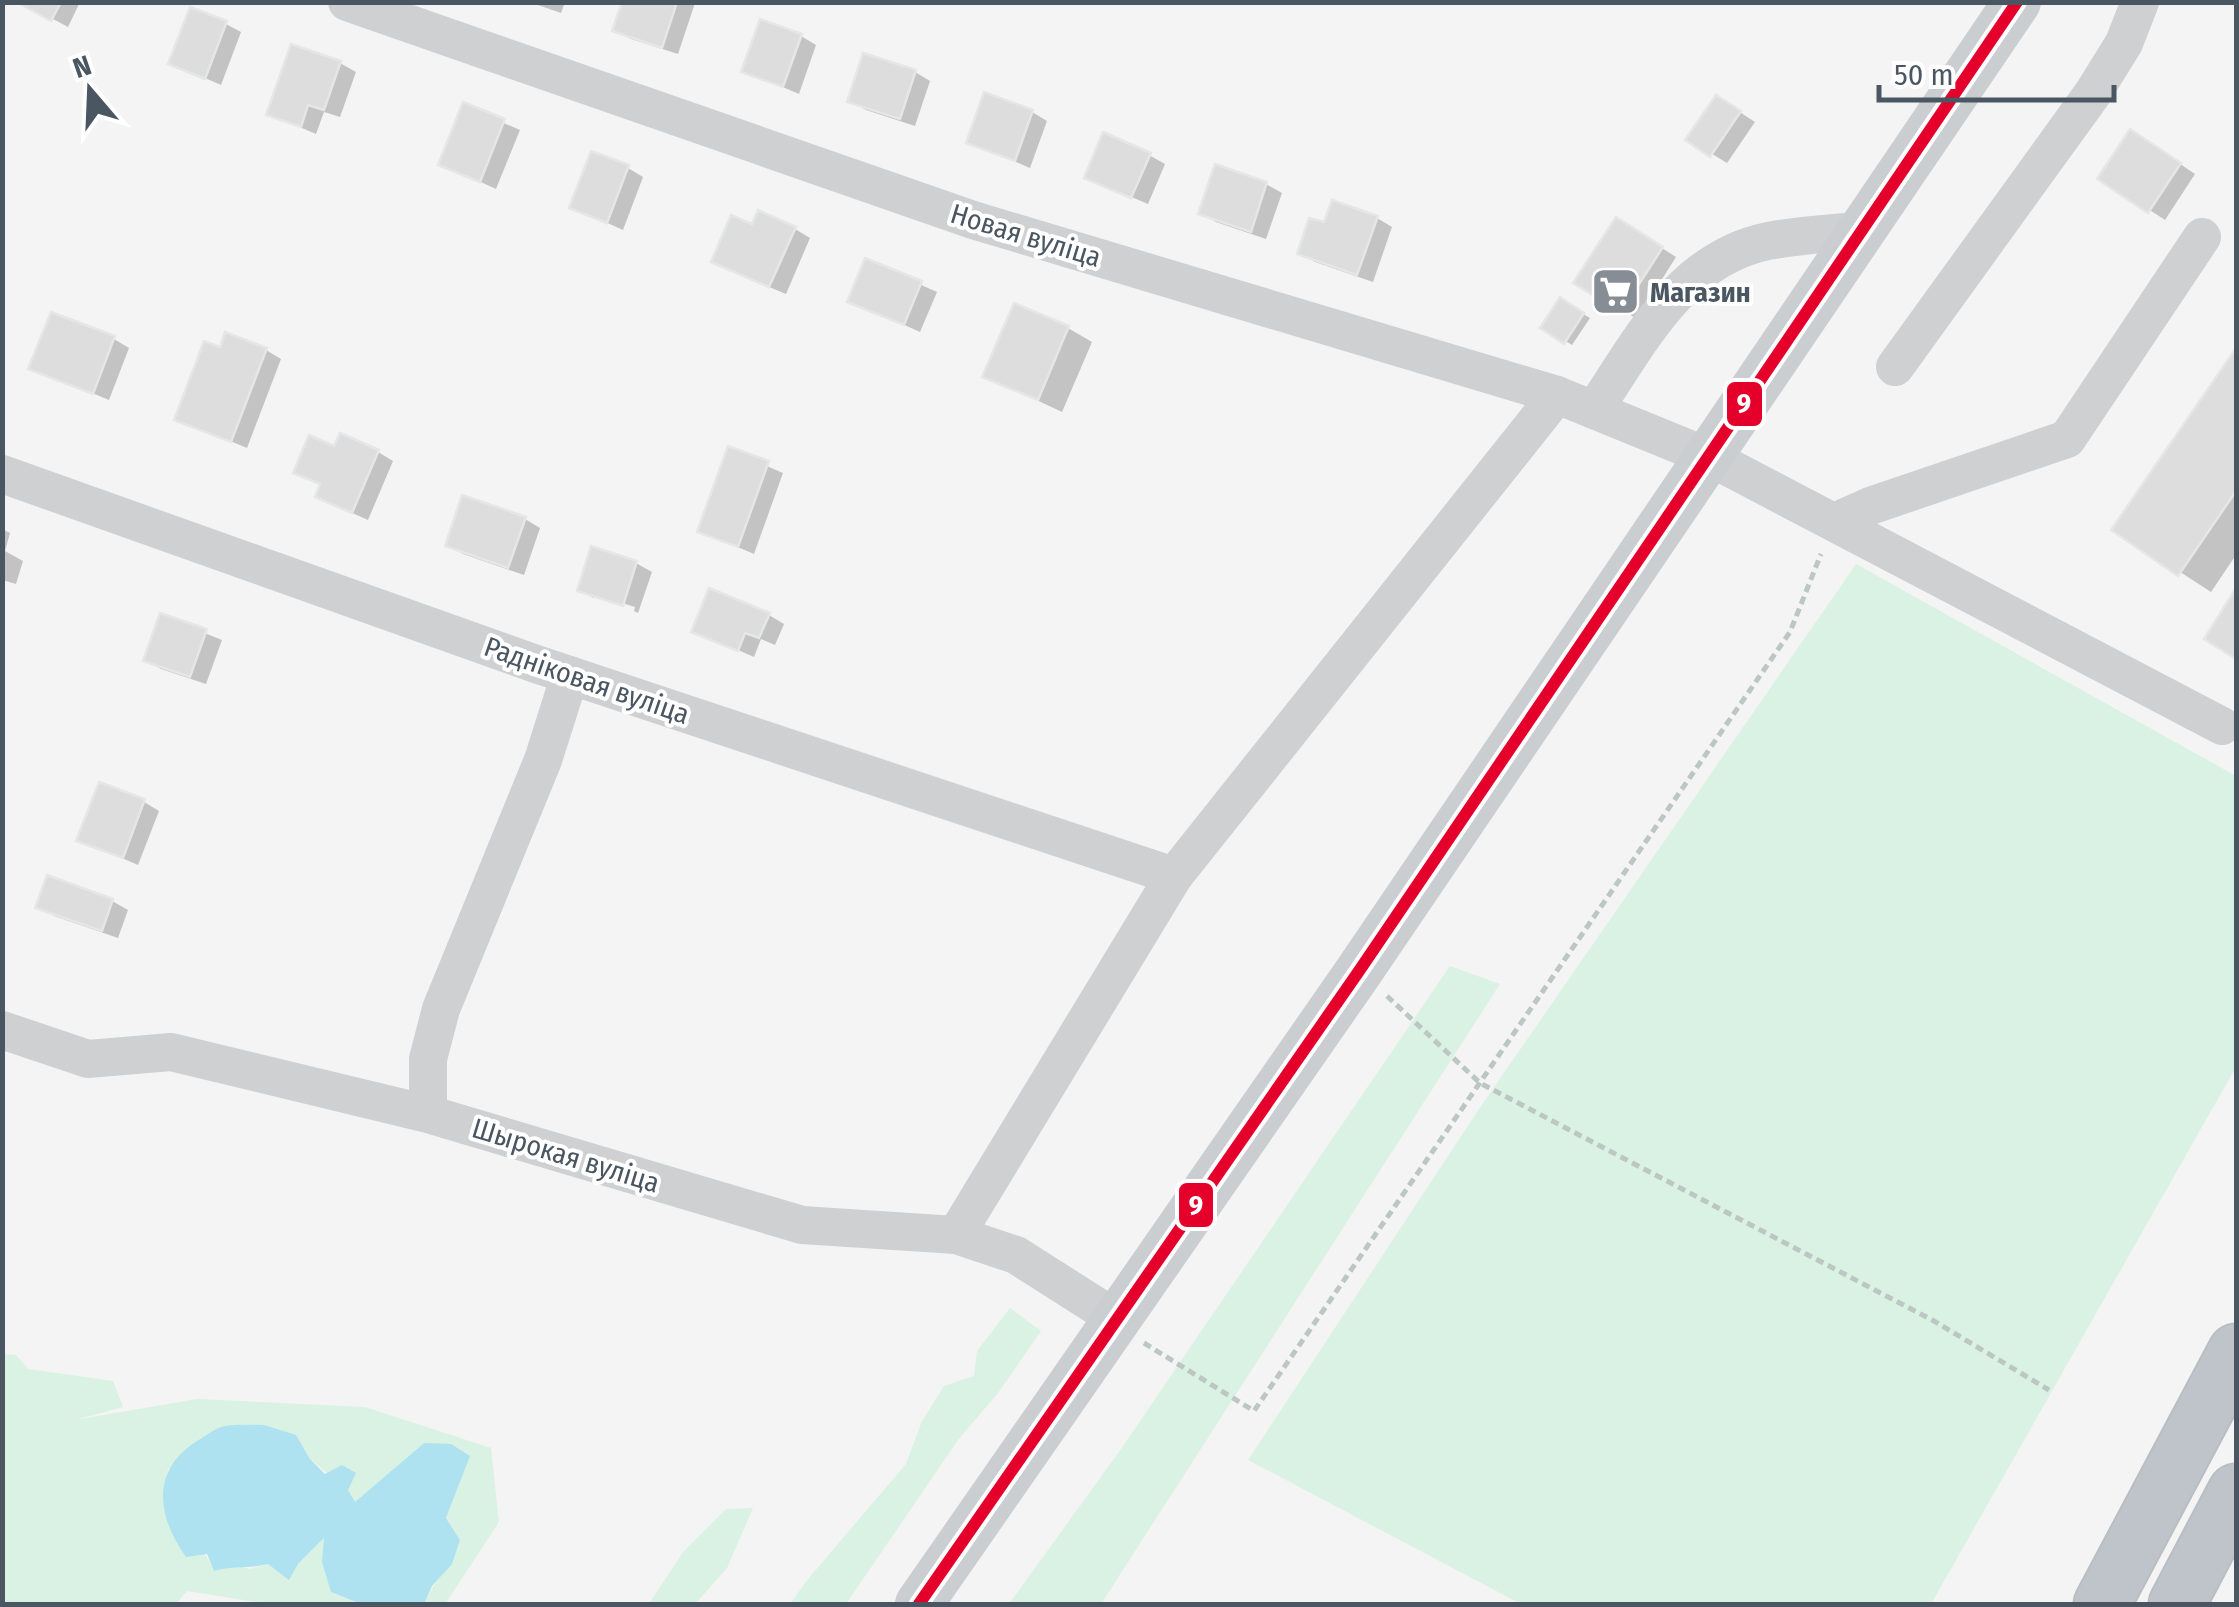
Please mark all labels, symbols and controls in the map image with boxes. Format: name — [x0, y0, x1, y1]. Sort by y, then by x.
north arrow — [40, 40, 140, 140]
scale bar — [1879, 40, 2114, 102]
text: N — [69, 49, 95, 85]
text: 50 m — [1894, 57, 1954, 93]
street label: Новая вуліца — [947, 197, 1105, 274]
supermarket icon: Магазин — [1589, 266, 1641, 318]
place label: Магазин — [1650, 276, 1751, 309]
line badge: 9 — [1725, 380, 1764, 428]
text: 9 — [1737, 387, 1751, 420]
street label: Радніковая вуліца — [480, 630, 694, 731]
street label: Шырокая вуліца — [468, 1111, 663, 1200]
line badge: 9 — [1177, 1181, 1215, 1229]
text: 9 — [1189, 1189, 1203, 1222]

